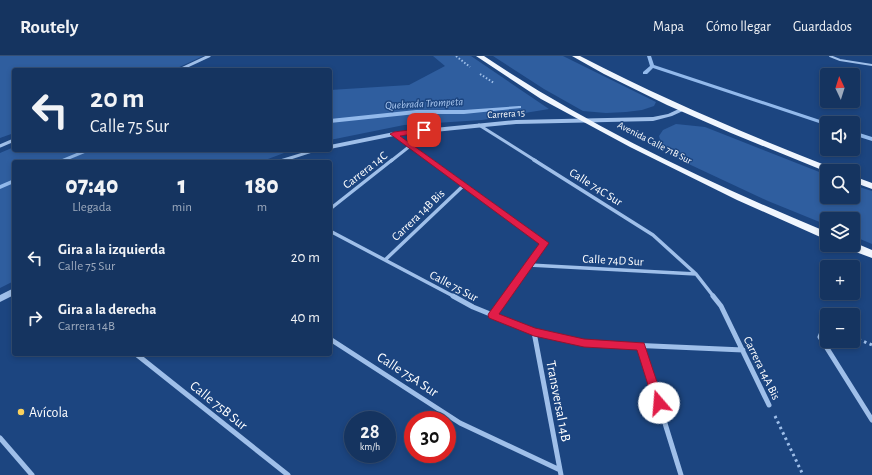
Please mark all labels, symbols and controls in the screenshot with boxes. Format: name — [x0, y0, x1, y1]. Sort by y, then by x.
text: Routely — [20, 18, 79, 37]
text: Mapa — [653, 20, 684, 34]
text: Cómo llegar — [706, 20, 771, 34]
text: Guardados — [793, 20, 852, 34]
north arrow — [820, 68, 860, 108]
map controls — [820, 68, 860, 348]
icon: left — [24, 84, 76, 136]
text: 20 m — [90, 85, 145, 113]
water label: Quebrada Trompeta — [385, 96, 464, 112]
street label: Carrera 15 — [487, 108, 525, 120]
pin — [407, 113, 441, 147]
button: sound — [820, 116, 860, 156]
text: Calle 75 Sur — [90, 118, 169, 136]
icon: arrive — [413, 119, 435, 141]
street label: Avenida Calle 71B Sur — [616, 120, 694, 166]
street label: Carrera 14C — [341, 149, 389, 191]
button: search — [820, 164, 860, 204]
street label: Calle 74C Sur — [567, 166, 625, 208]
text: 07:40 — [65, 174, 119, 198]
text: 1 — [178, 174, 186, 198]
text: 180 — [245, 174, 279, 198]
street label: Carrera 14B Bis — [389, 187, 447, 243]
text: Llegada — [72, 201, 112, 214]
text: min — [172, 201, 192, 214]
text: m — [257, 201, 267, 214]
button: layers — [820, 212, 860, 252]
text: Gira a la izquierda — [58, 242, 165, 257]
icon: left — [24, 247, 46, 269]
text: 20 m — [291, 250, 320, 265]
street label: Calle 74D Sur — [582, 252, 644, 268]
text: Calle 75 Sur — [58, 260, 115, 273]
button: + — [820, 260, 860, 300]
street label: Calle 75 Sur — [428, 268, 480, 304]
text: Gira a la derecha — [58, 302, 157, 317]
icon: right — [24, 307, 46, 329]
button: − — [820, 308, 860, 348]
text: 40 m — [290, 310, 320, 325]
text: Carrera 14B — [58, 320, 115, 333]
street label: Carrera 14A Bis — [742, 334, 782, 402]
street label: Calle 75A Sur — [374, 350, 441, 400]
street label: Transversal 14B — [543, 359, 573, 443]
street label: Calle 75B Sur — [187, 379, 250, 433]
position arrow — [638, 382, 680, 424]
place label: Avícola — [29, 406, 69, 420]
marker: Avícola — [16, 407, 26, 417]
speed limit sign: 30 — [404, 411, 456, 463]
text: 28 — [360, 422, 380, 442]
text: km/h — [360, 442, 380, 452]

